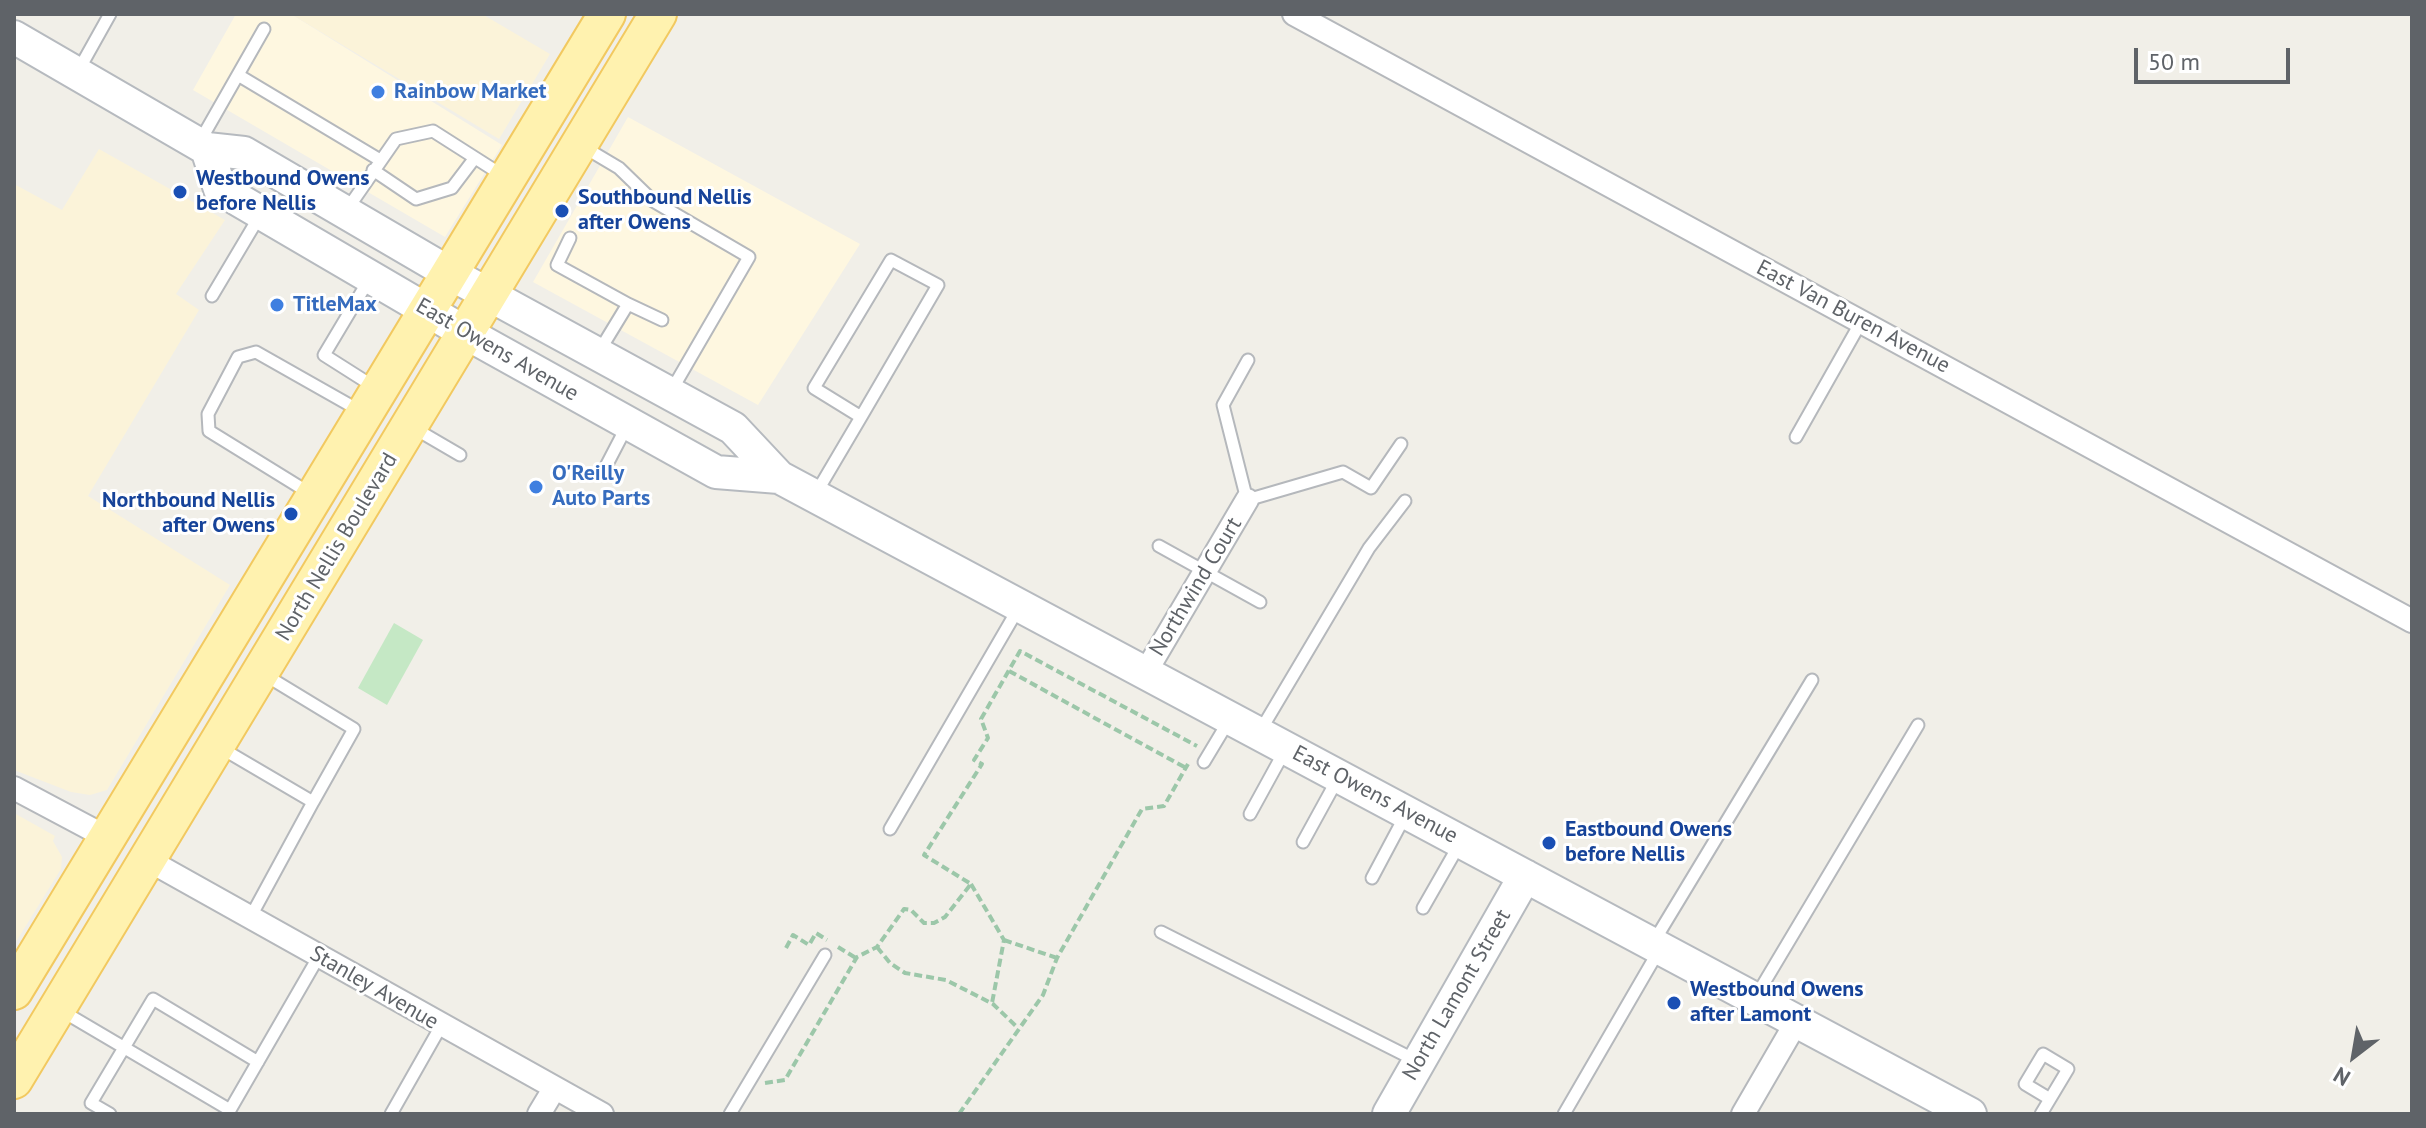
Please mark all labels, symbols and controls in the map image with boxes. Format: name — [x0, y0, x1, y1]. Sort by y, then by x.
scale bar — [2138, 32, 2294, 82]
text: 50 m — [2148, 46, 2200, 77]
place label: Rainbow Market — [394, 79, 547, 105]
marker: Rainbow Market — [369, 83, 387, 101]
place label: Westbound Owens before Nellis — [196, 166, 370, 218]
marker: Westbound Owens before Nellis — [171, 183, 189, 201]
place label: Southbound Nellis after Owens — [578, 185, 752, 236]
marker: Southbound Nellis after Owens — [553, 202, 571, 220]
street label: East Van Buren Avenue — [1752, 255, 1954, 379]
place label: TitleMax — [293, 292, 377, 318]
street label: East Owens Avenue — [411, 293, 583, 407]
marker: TitleMax — [268, 296, 286, 314]
street label: North Nellis Boulevard — [270, 448, 404, 646]
place label: O'Reilly Auto Parts — [552, 461, 650, 512]
marker: O'Reilly Auto Parts — [527, 478, 545, 496]
place label: Northbound Nellis after Owens — [102, 488, 275, 540]
marker: Northbound Nellis after Owens — [282, 505, 300, 523]
street label: Northwind Court — [1144, 513, 1248, 661]
street label: East Owens Avenue — [1288, 740, 1462, 850]
place label: Eastbound Owens before Nellis — [1565, 817, 1732, 868]
marker: Eastbound Owens before Nellis — [1540, 834, 1558, 852]
street label: North Lamont Street — [1397, 905, 1517, 1085]
street label: Stanley Avenue — [305, 941, 443, 1035]
place label: Westbound Owens after Lamont — [1690, 977, 1864, 1028]
marker: Westbound Owens after Lamont — [1665, 994, 1683, 1012]
north arrow — [2314, 1016, 2394, 1096]
text: N — [2328, 1061, 2355, 1092]

